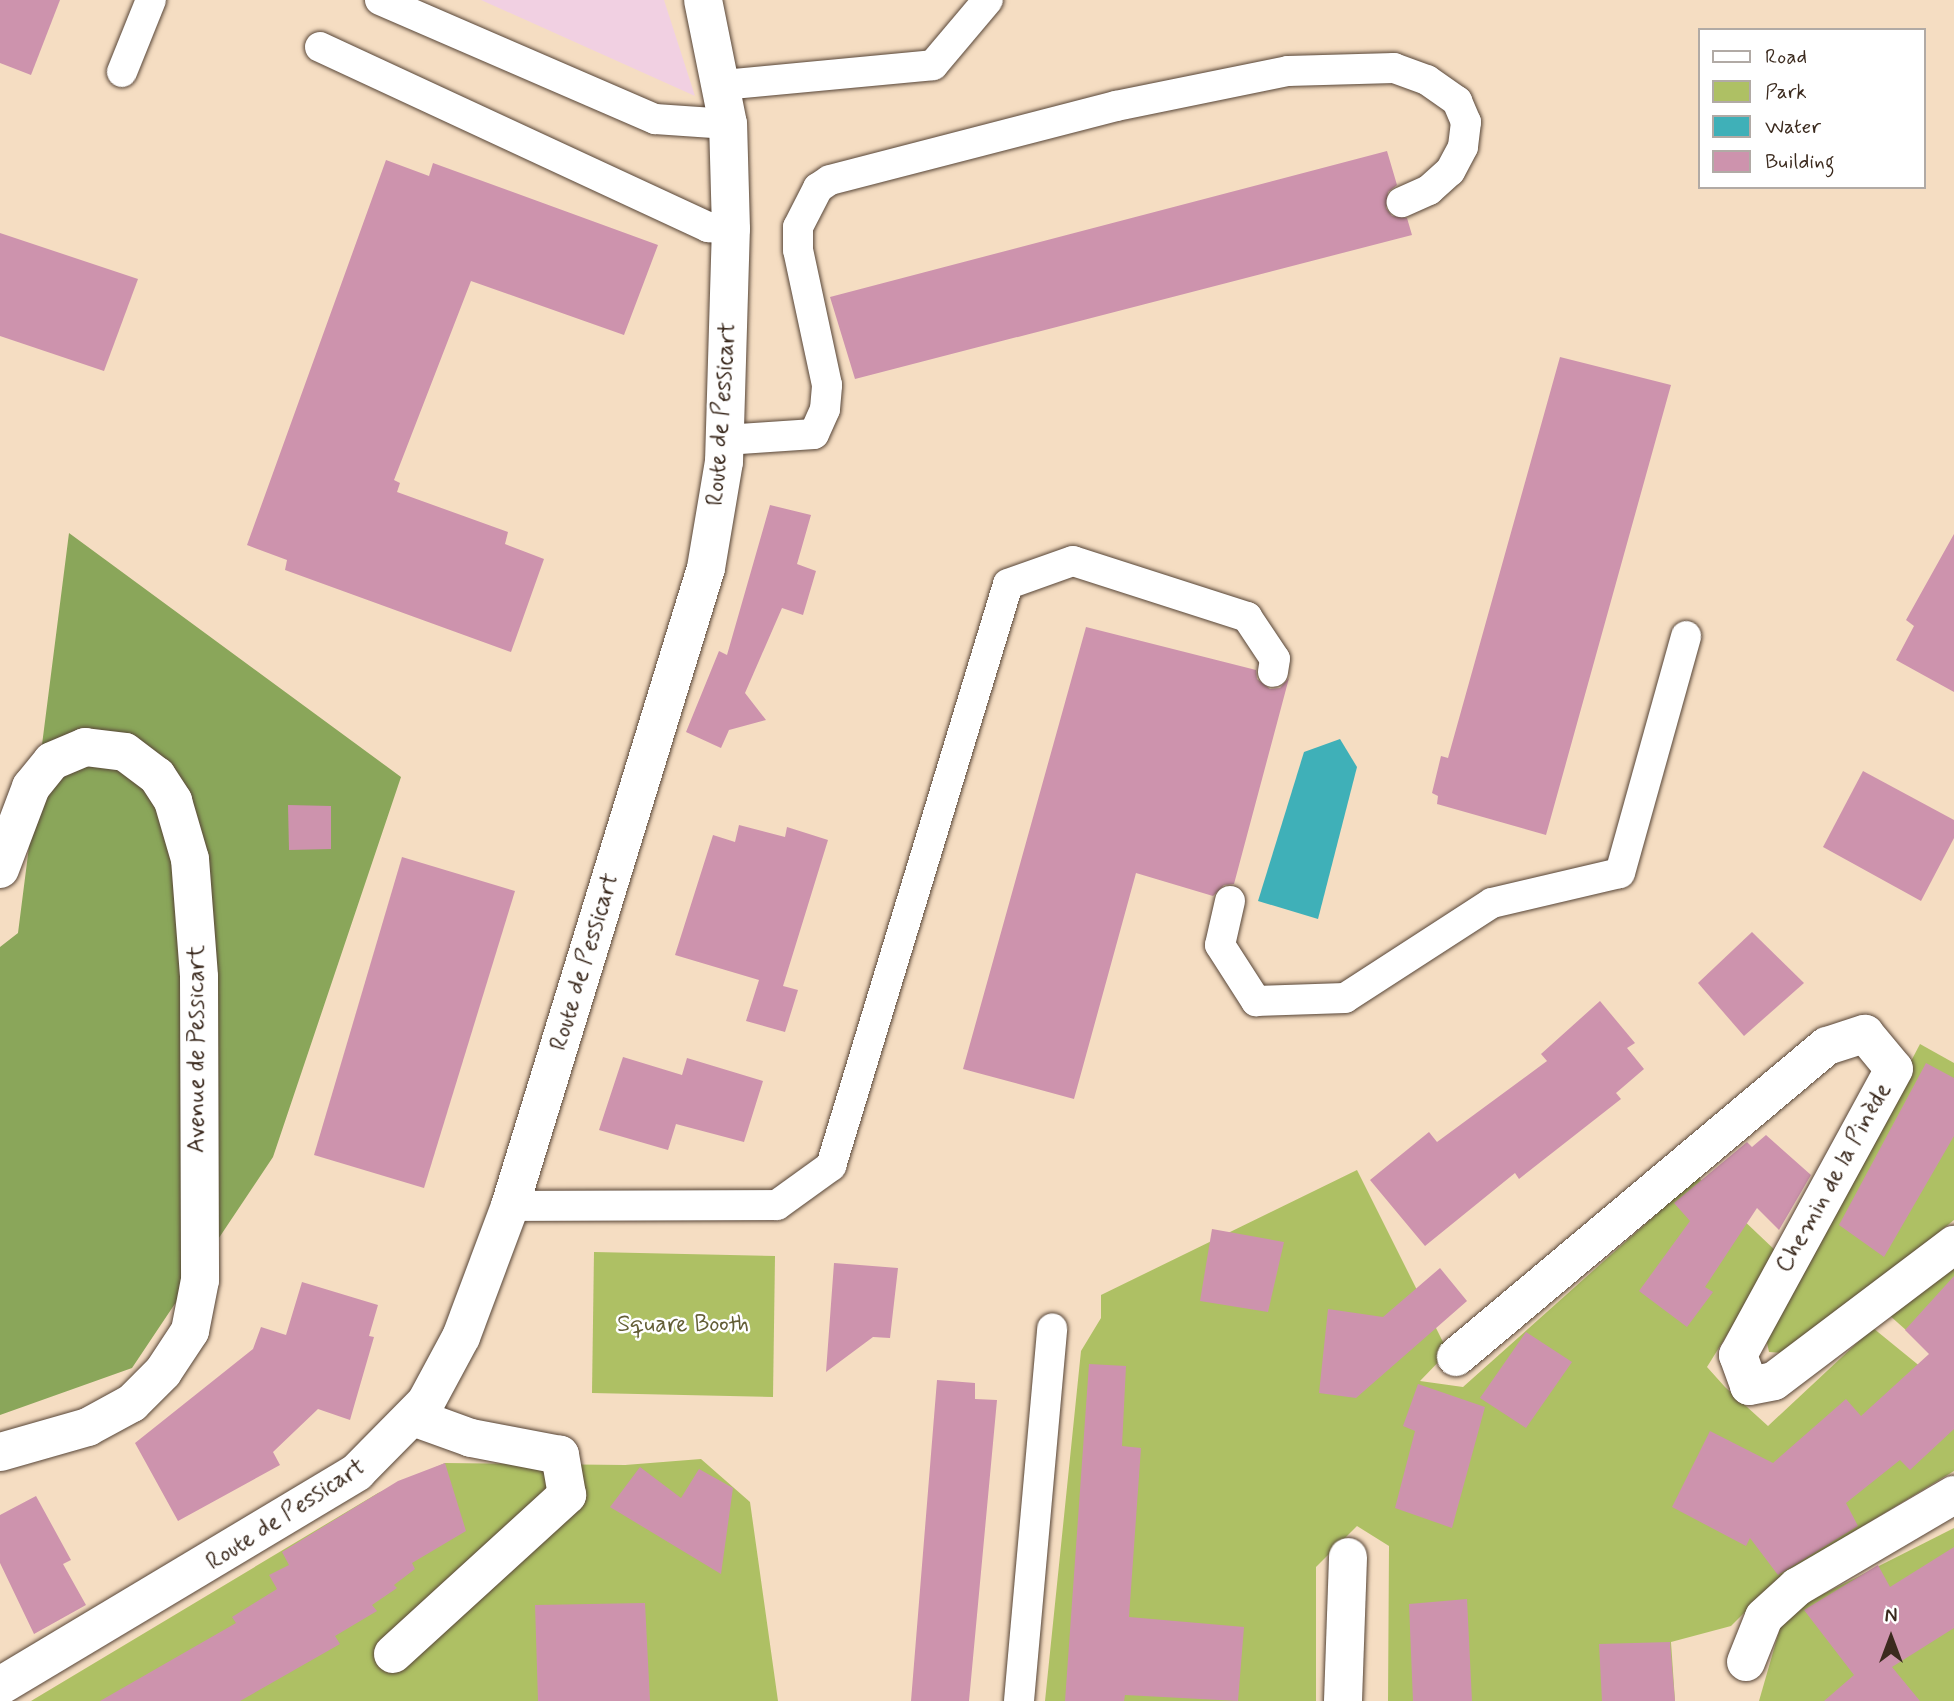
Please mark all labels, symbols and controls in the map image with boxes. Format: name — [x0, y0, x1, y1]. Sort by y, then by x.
legend — [1699, 28, 1926, 189]
text: Road — [1765, 43, 1807, 71]
text: Park — [1765, 78, 1807, 106]
text: Water — [1765, 113, 1821, 141]
text: Building — [1765, 148, 1835, 176]
street label: Route de Pessicart — [701, 322, 743, 506]
street label: Route de Pessicart — [544, 870, 626, 1054]
street label: Avenue de Pessicart — [183, 946, 211, 1152]
street label: Chemin de la Pinède — [1770, 1079, 1898, 1277]
park label: Square Booth — [617, 1311, 749, 1339]
street label: Route de Pessicart — [201, 1453, 371, 1577]
north arrow — [1856, 1603, 1926, 1673]
text: N — [1885, 1604, 1897, 1629]

